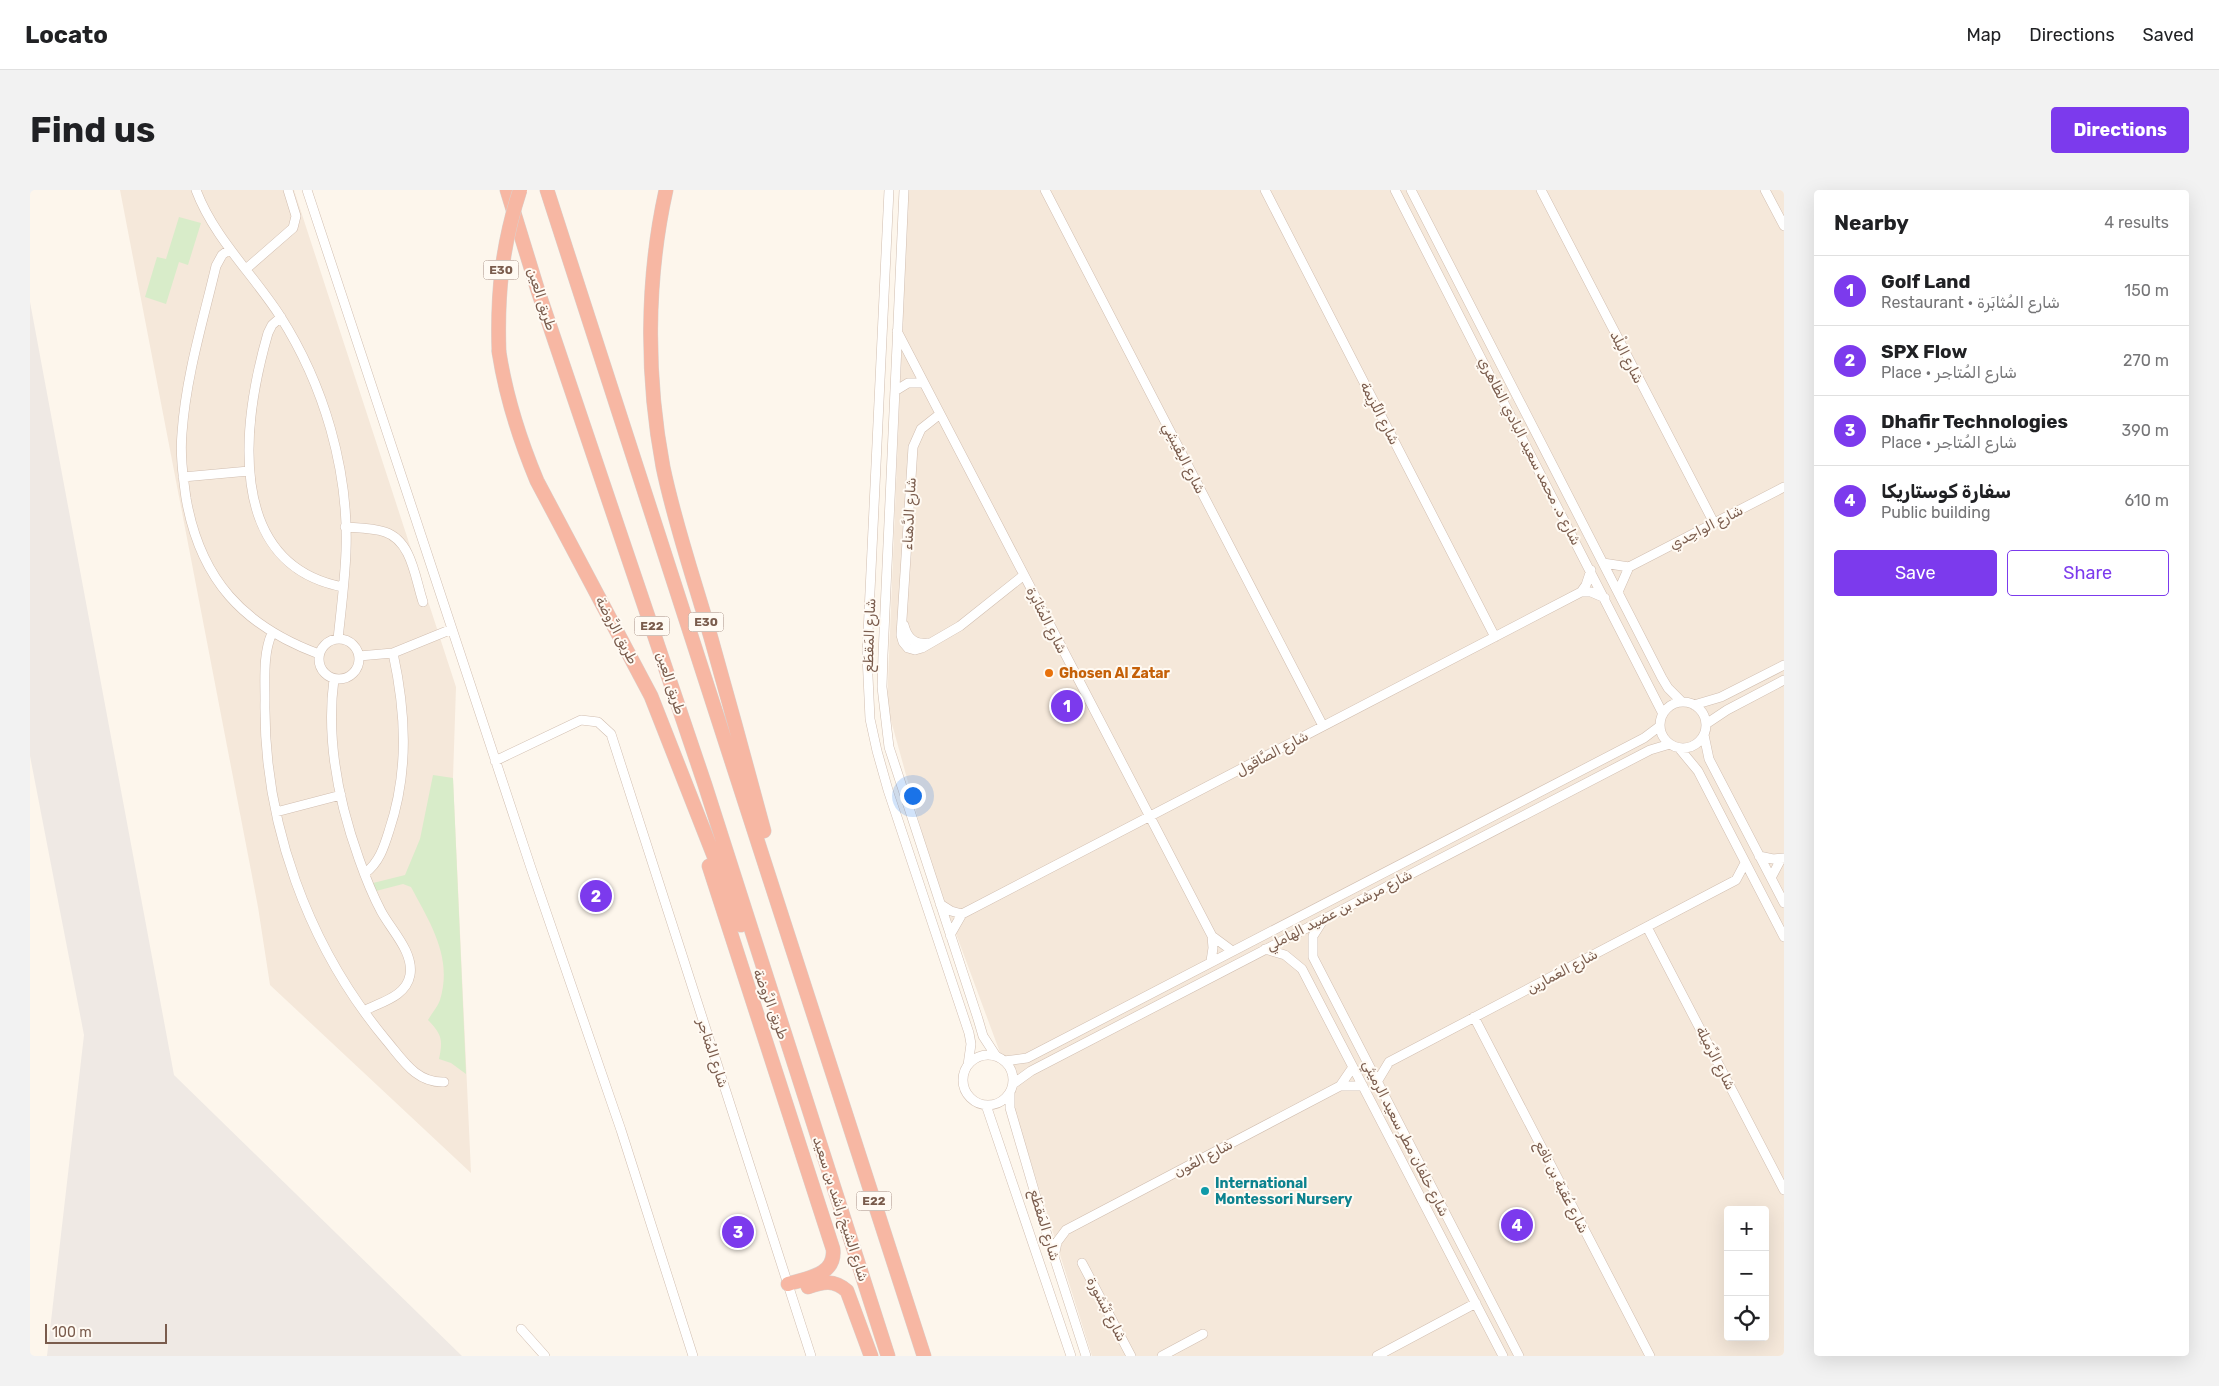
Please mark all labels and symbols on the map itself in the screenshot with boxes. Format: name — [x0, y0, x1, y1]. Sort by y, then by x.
road number: E30 — [484, 260, 518, 280]
street label: طريق العين — [523, 266, 560, 333]
street label: شارع البِلْد — [1604, 328, 1648, 387]
street label: شارع د. محمد سعيد البادي الظاهري — [1473, 354, 1585, 549]
street label: شارع اللِّزِيمة — [1355, 379, 1403, 449]
street label: شارع البِقَيشِي — [1157, 420, 1209, 498]
street label: شارع الدَّهناء — [899, 477, 922, 551]
street label: شارع الواجِدي — [1667, 502, 1747, 555]
street label: شارع المُثابَرة — [1021, 584, 1071, 657]
street label: طريق الرَّوضة — [592, 594, 642, 667]
street label: شارع المَقطَع — [860, 598, 881, 672]
road number: E30 — [688, 612, 724, 632]
road number: E22 — [634, 616, 670, 636]
street label: طريق العين — [652, 650, 689, 717]
place label: Ghosen Al Zatar — [1059, 665, 1171, 682]
marker: Ghosen Al Zatar — [1043, 667, 1055, 679]
pin: 1 — [1051, 687, 1083, 725]
street label: شارع الصَّاقول — [1233, 727, 1312, 781]
your location — [900, 783, 926, 809]
street label: شارع مرشد بن عضيد الهاملي — [1263, 866, 1416, 957]
pin: 2 — [580, 877, 612, 915]
street label: شارع العَمارين — [1524, 946, 1602, 999]
street label: طريق الرَّوضة — [749, 967, 792, 1042]
street label: شارع المُتاجر — [691, 1015, 732, 1091]
street label: شارع الرِّمَيلة — [1690, 1024, 1739, 1094]
street label: شارع خلفان مطر سعيد الرميثي — [1357, 1057, 1453, 1220]
street label: شارع الشيخ راشد بن سعيد — [807, 1135, 872, 1284]
street label: شارع العُون — [1171, 1136, 1237, 1183]
street label: شارع عُقبة بن نافع — [1529, 1138, 1592, 1237]
place label: International Montessori Nursery — [1215, 1175, 1353, 1208]
marker: International Montessori Nursery — [1199, 1185, 1211, 1197]
street label: شارع المَقطَع — [1024, 1187, 1063, 1263]
road number: E22 — [856, 1191, 892, 1210]
pin: 4 — [1501, 1206, 1533, 1244]
pin: 3 — [722, 1213, 754, 1251]
street label: شارع تَبْشورة — [1081, 1274, 1130, 1345]
scale bar — [45, 1321, 168, 1344]

